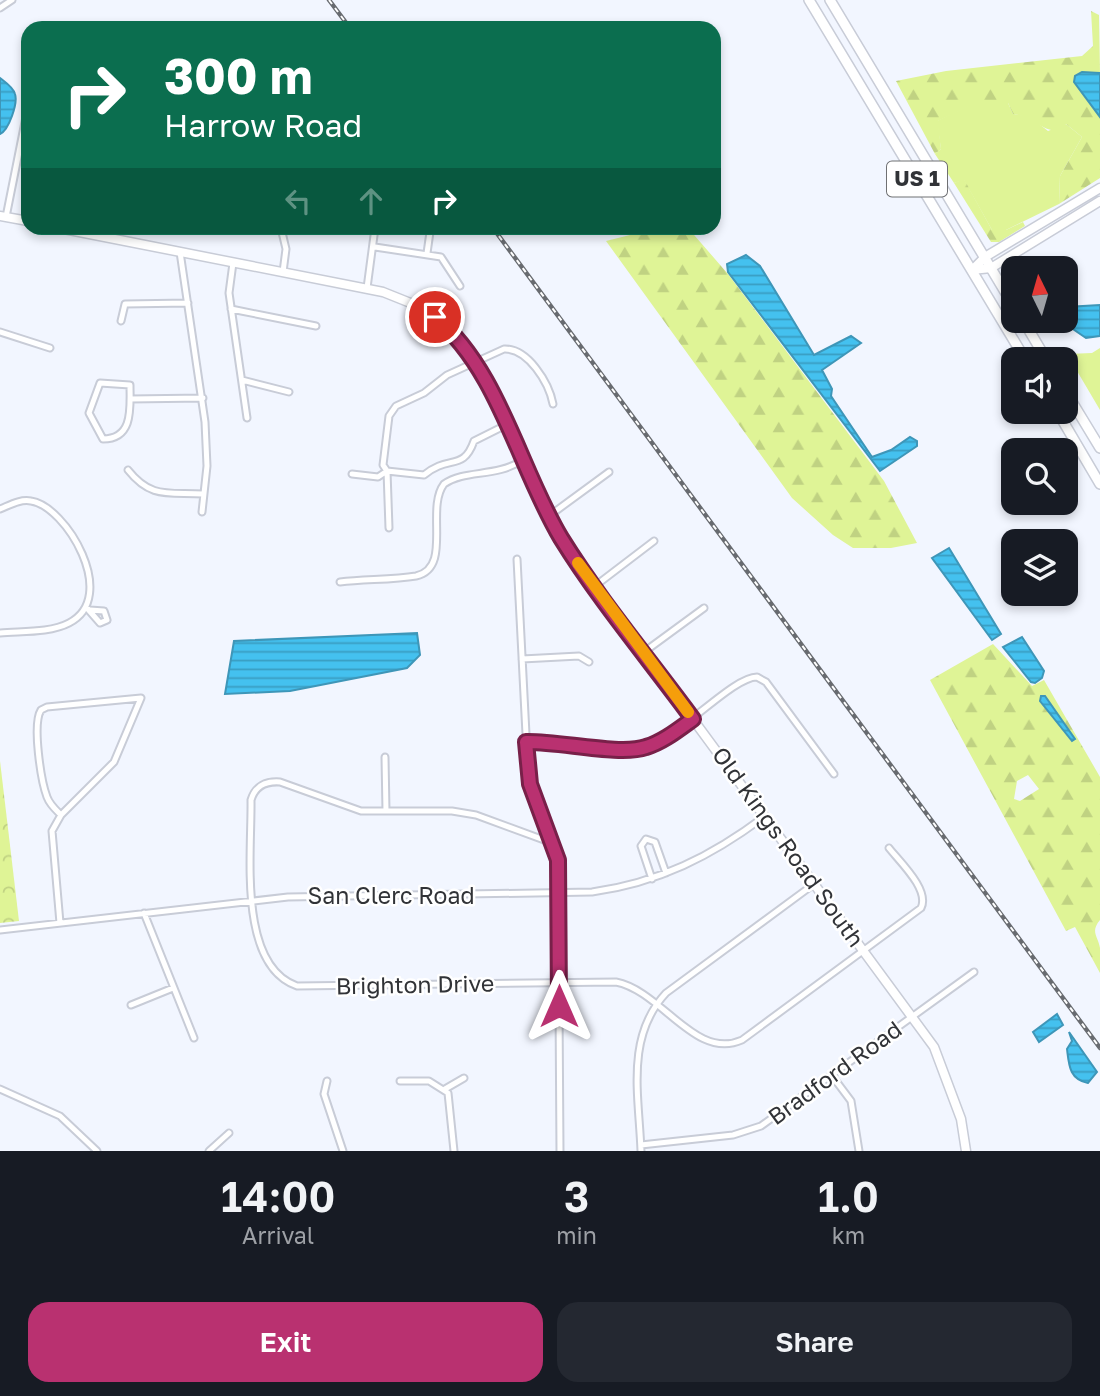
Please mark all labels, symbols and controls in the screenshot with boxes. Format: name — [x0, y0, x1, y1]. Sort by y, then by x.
text: 300 m — [164, 46, 313, 105]
icon: right — [49, 49, 140, 140]
text: Harrow Road — [164, 106, 362, 144]
road number: US 1 — [887, 162, 947, 196]
icon: left — [279, 182, 317, 220]
icon: ahead — [352, 182, 390, 220]
icon: right — [425, 182, 463, 220]
north arrow — [1001, 256, 1078, 332]
map controls — [1001, 256, 1078, 606]
pin — [405, 287, 465, 347]
icon: arrive — [416, 298, 454, 336]
button: sound — [1001, 347, 1078, 424]
button: search — [1001, 438, 1078, 515]
button: layers — [1001, 529, 1078, 606]
street label: Old Kings Road South — [707, 741, 871, 952]
street label: San Clerc Road — [307, 881, 475, 909]
street label: Brighton Drive — [336, 969, 494, 999]
position arrow — [522, 969, 596, 1043]
street label: Bradford Road — [762, 1014, 907, 1130]
text: 14:00 — [221, 1171, 335, 1221]
text: 3 — [564, 1171, 589, 1221]
text: 1.0 — [818, 1171, 879, 1221]
text: Arrival — [242, 1221, 314, 1249]
text: min — [556, 1221, 597, 1249]
text: km — [832, 1221, 865, 1249]
button: Exit — [28, 1302, 543, 1382]
button: Share — [557, 1302, 1072, 1382]

